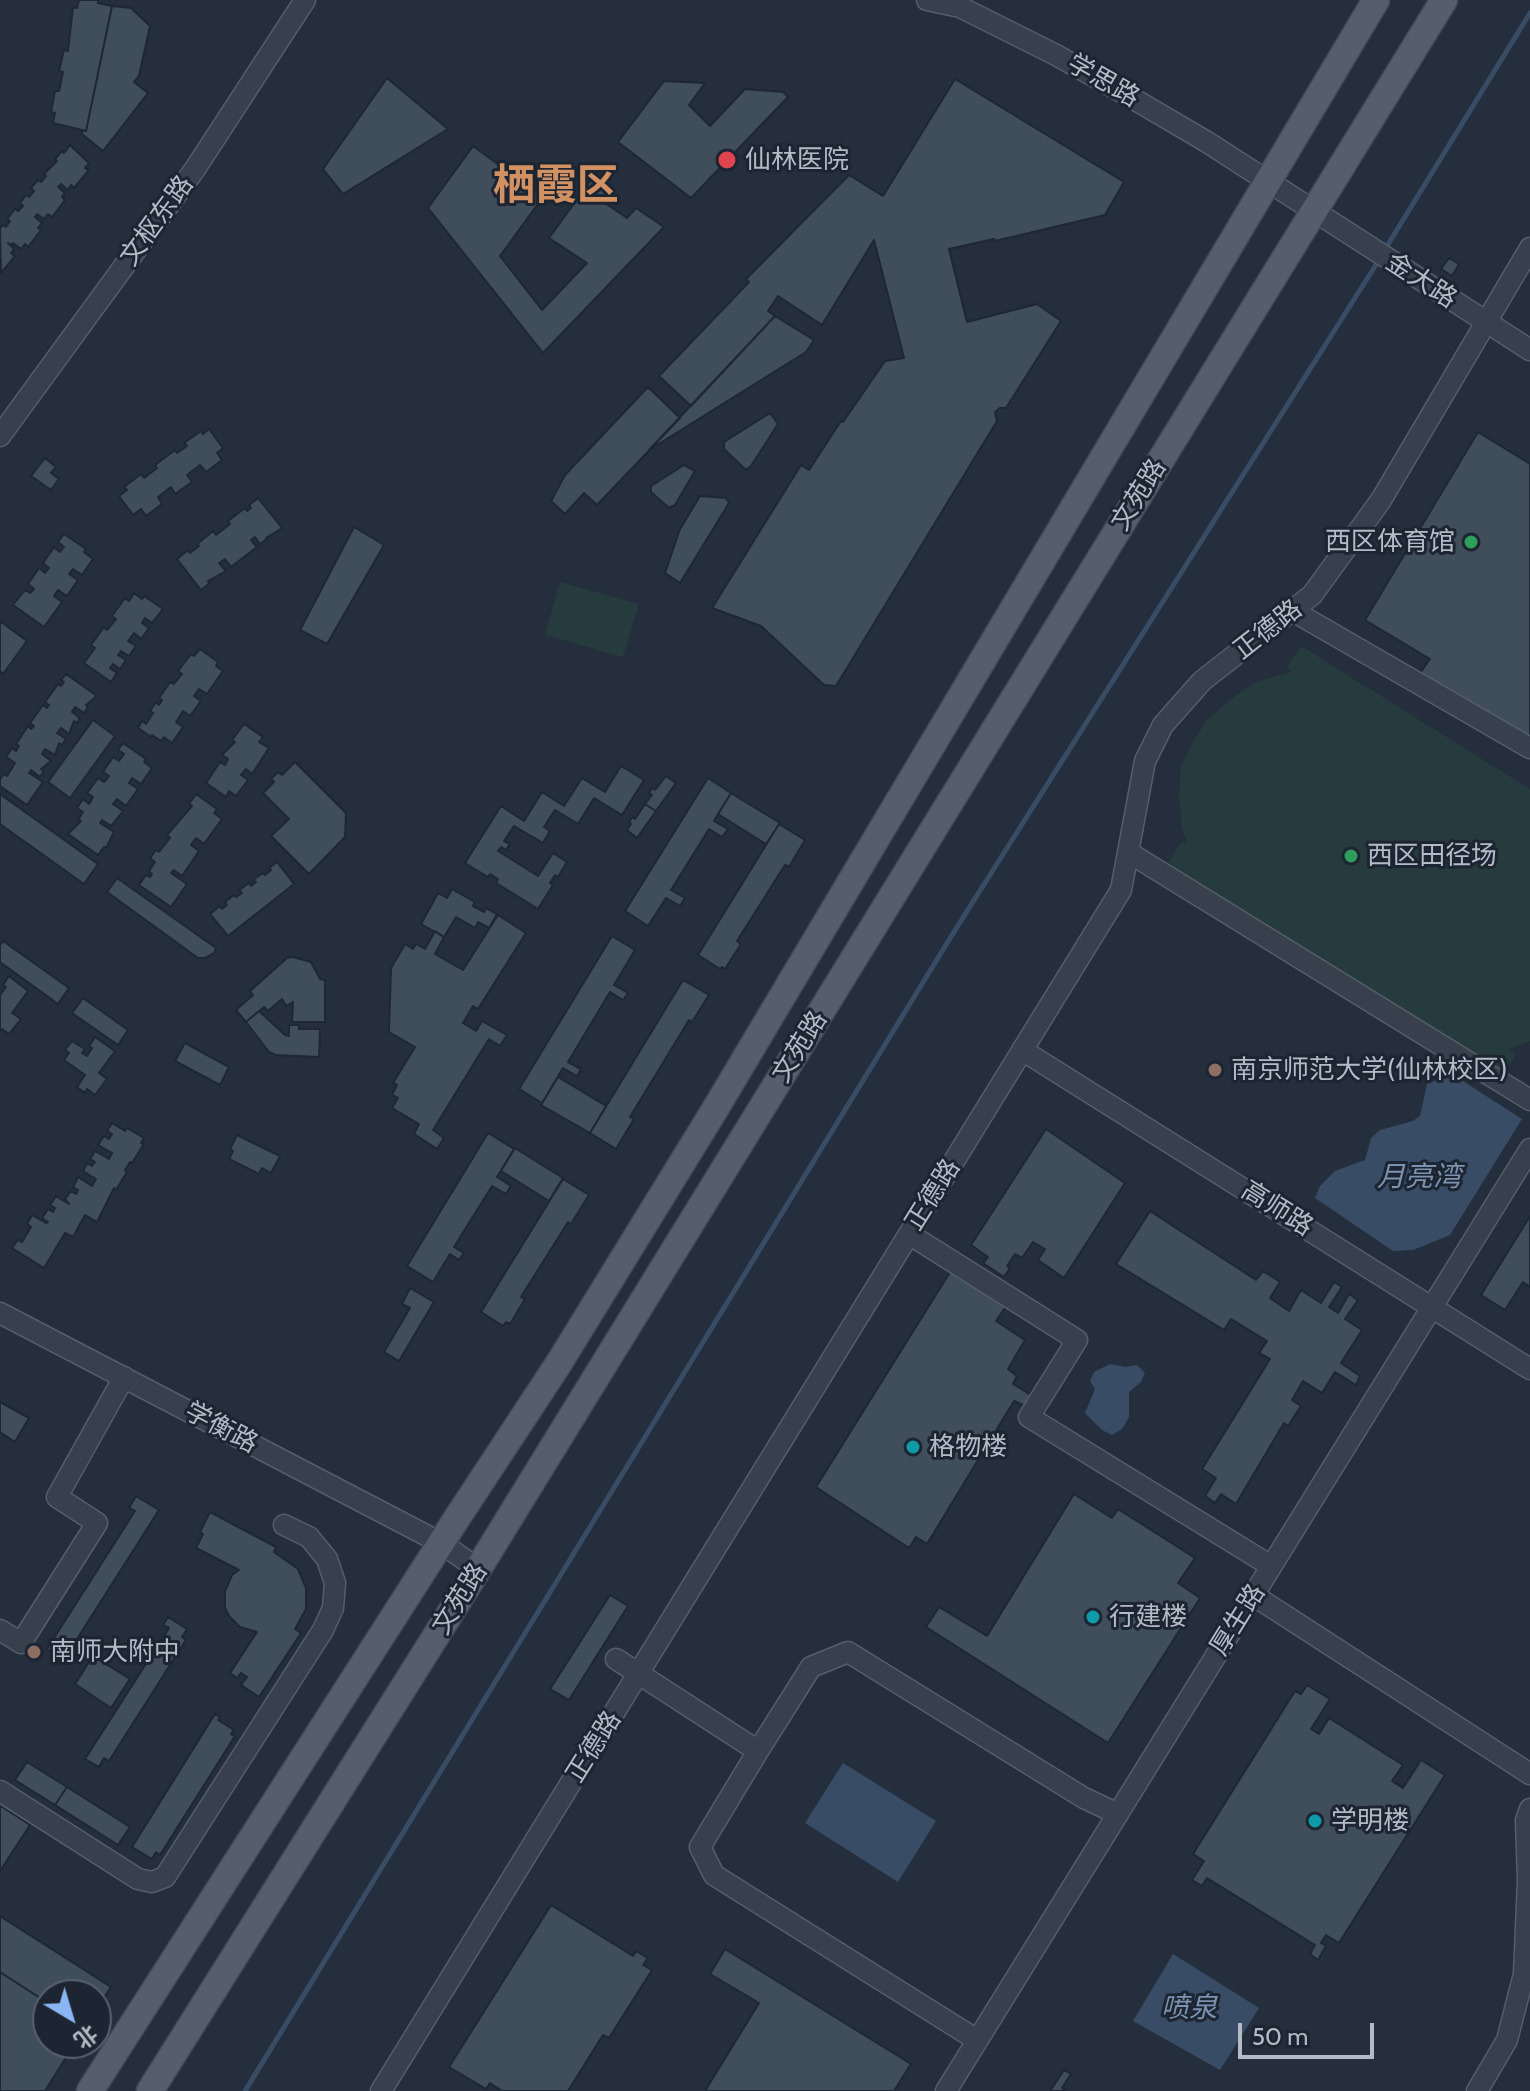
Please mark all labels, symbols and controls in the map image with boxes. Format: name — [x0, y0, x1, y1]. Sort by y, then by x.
street label: 学思路 — [1061, 48, 1145, 114]
place label: 仙林医院 — [745, 144, 849, 176]
marker: 仙林医院 — [716, 149, 738, 171]
district label: 栖霞区 — [493, 162, 619, 212]
street label: 文枢东路 — [114, 170, 200, 272]
street label: 金大路 — [1380, 247, 1462, 315]
street label: 文苑路 — [1105, 454, 1173, 536]
place label: 西区体育馆 — [1325, 526, 1455, 558]
marker: 西区体育馆 — [1462, 533, 1480, 551]
street label: 正德路 — [1228, 594, 1308, 666]
place label: 西区田径场 — [1367, 840, 1497, 872]
marker: 西区田径场 — [1342, 847, 1360, 865]
street label: 文苑路 — [766, 1006, 834, 1088]
place label: 南京师范大学(仙林校区) — [1231, 1054, 1507, 1086]
marker: 南京师范大学(仙林校区) — [1206, 1061, 1224, 1079]
street label: 正德路 — [899, 1154, 967, 1236]
water label: 月亮湾 — [1377, 1161, 1461, 1195]
street label: 高师路 — [1236, 1175, 1318, 1243]
street label: 学衡路 — [179, 1396, 263, 1460]
place label: 格物楼 — [929, 1431, 1007, 1463]
marker: 格物楼 — [904, 1438, 922, 1456]
street label: 文苑路 — [426, 1558, 494, 1640]
street label: 厚生路 — [1204, 1579, 1272, 1661]
place label: 行建楼 — [1109, 1601, 1187, 1633]
marker: 行建楼 — [1084, 1608, 1102, 1626]
place label: 南师大附中 — [50, 1636, 180, 1668]
marker: 南师大附中 — [25, 1643, 43, 1661]
street label: 正德路 — [560, 1706, 628, 1788]
place label: 学明楼 — [1331, 1805, 1409, 1837]
marker: 学明楼 — [1306, 1812, 1324, 1830]
north arrow — [32, 1979, 112, 2059]
water label: 喷泉 — [1161, 1992, 1217, 2026]
scale bar — [1242, 2007, 1378, 2057]
text: 北 — [69, 2019, 103, 2054]
text: 50 m — [1252, 2022, 1308, 2051]

